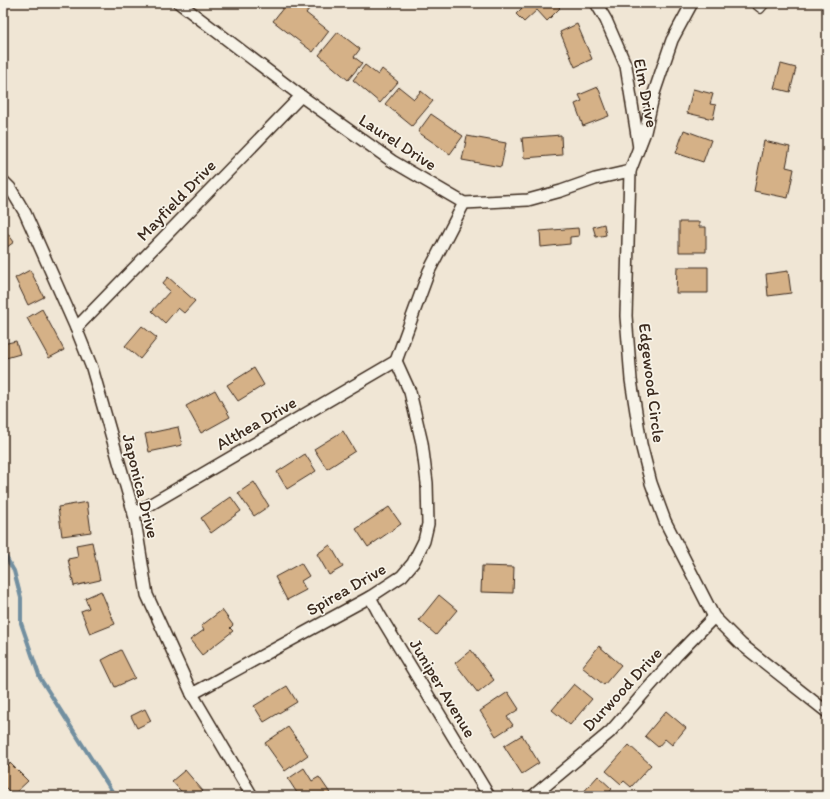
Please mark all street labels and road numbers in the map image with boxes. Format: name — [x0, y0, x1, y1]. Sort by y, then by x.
street label: Elm Drive — [630, 57, 662, 129]
street label: Laurel Drive — [355, 109, 441, 175]
street label: Mayfield Drive — [132, 155, 220, 245]
street label: Edgewood Circle — [635, 322, 669, 444]
street label: Althea Drive — [212, 392, 300, 454]
street label: Japonica Drive — [118, 432, 164, 540]
street label: Spirea Drive — [303, 558, 389, 620]
street label: Juniper Avenue — [406, 635, 480, 741]
street label: Durwood Drive — [578, 643, 666, 735]

